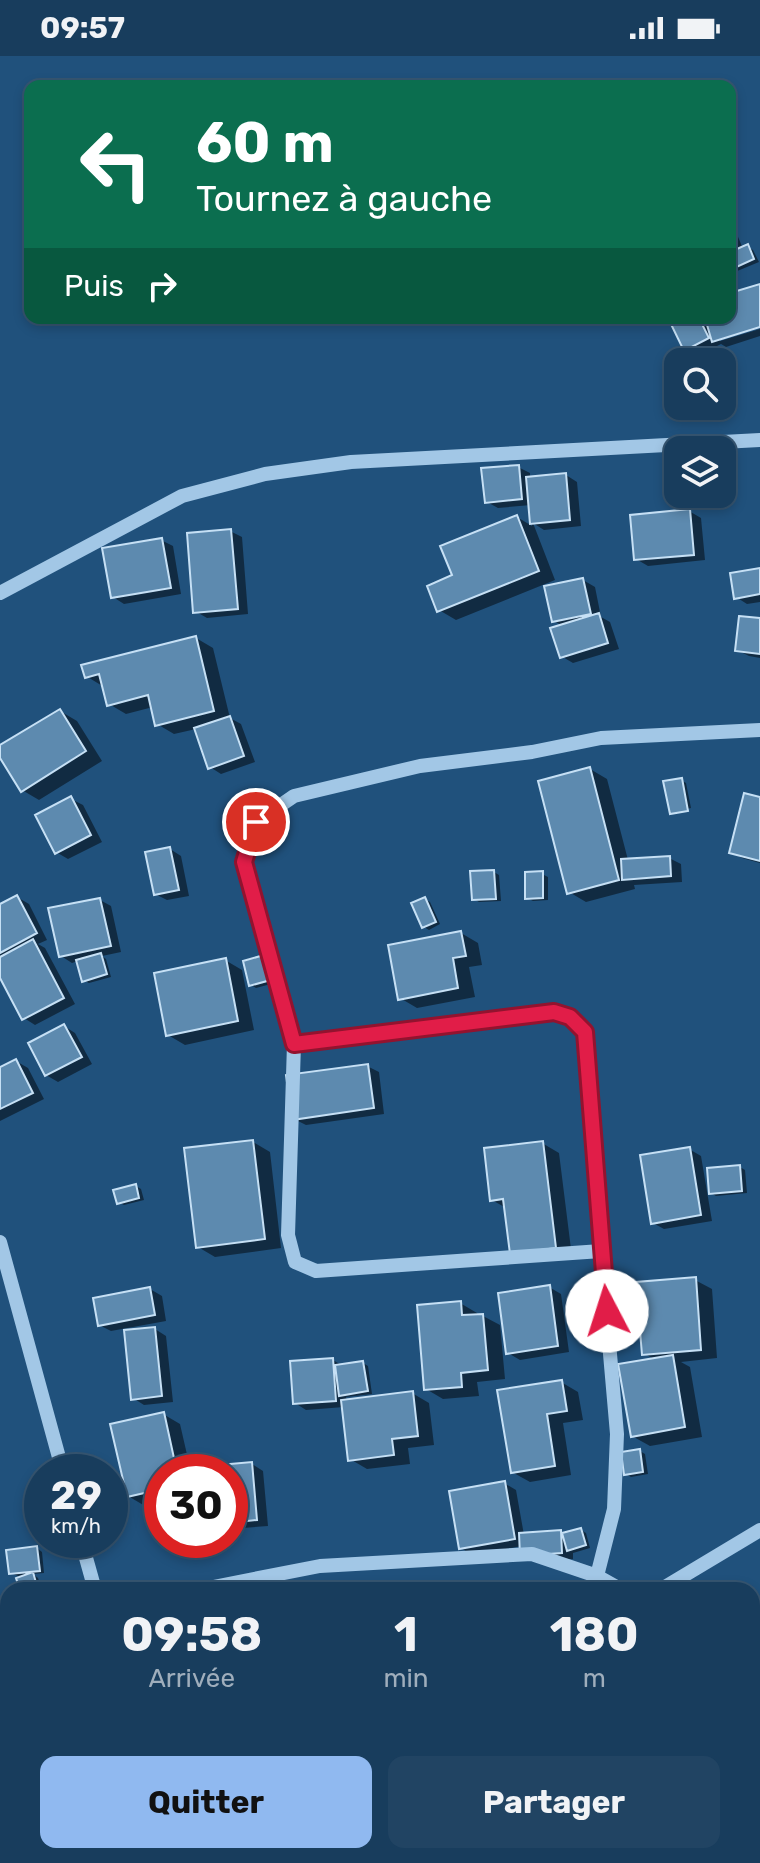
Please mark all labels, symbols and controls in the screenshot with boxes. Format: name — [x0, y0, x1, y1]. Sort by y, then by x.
text: 09:57 — [40, 10, 125, 46]
text: 60 m — [196, 110, 334, 176]
icon: left — [64, 112, 168, 216]
text: Tournez à gauche — [196, 177, 492, 220]
icon: right — [140, 264, 184, 308]
text: Puis — [64, 268, 124, 304]
map controls — [664, 348, 736, 508]
button: search — [664, 348, 736, 420]
button: layers — [664, 436, 736, 508]
pin — [222, 788, 290, 856]
icon: arrive — [234, 800, 278, 844]
position arrow — [565, 1269, 649, 1353]
speed limit sign: 30 — [144, 1454, 248, 1558]
text: 29 — [50, 1472, 102, 1519]
text: km/h — [51, 1514, 101, 1538]
text: 09:58 — [121, 1606, 262, 1663]
text: 1 — [394, 1606, 418, 1663]
text: 180 — [550, 1606, 639, 1663]
text: Arrivée — [148, 1663, 235, 1694]
text: min — [383, 1663, 429, 1694]
text: m — [583, 1663, 606, 1694]
button: Quitter — [40, 1756, 372, 1848]
button: Partager — [388, 1756, 720, 1848]

